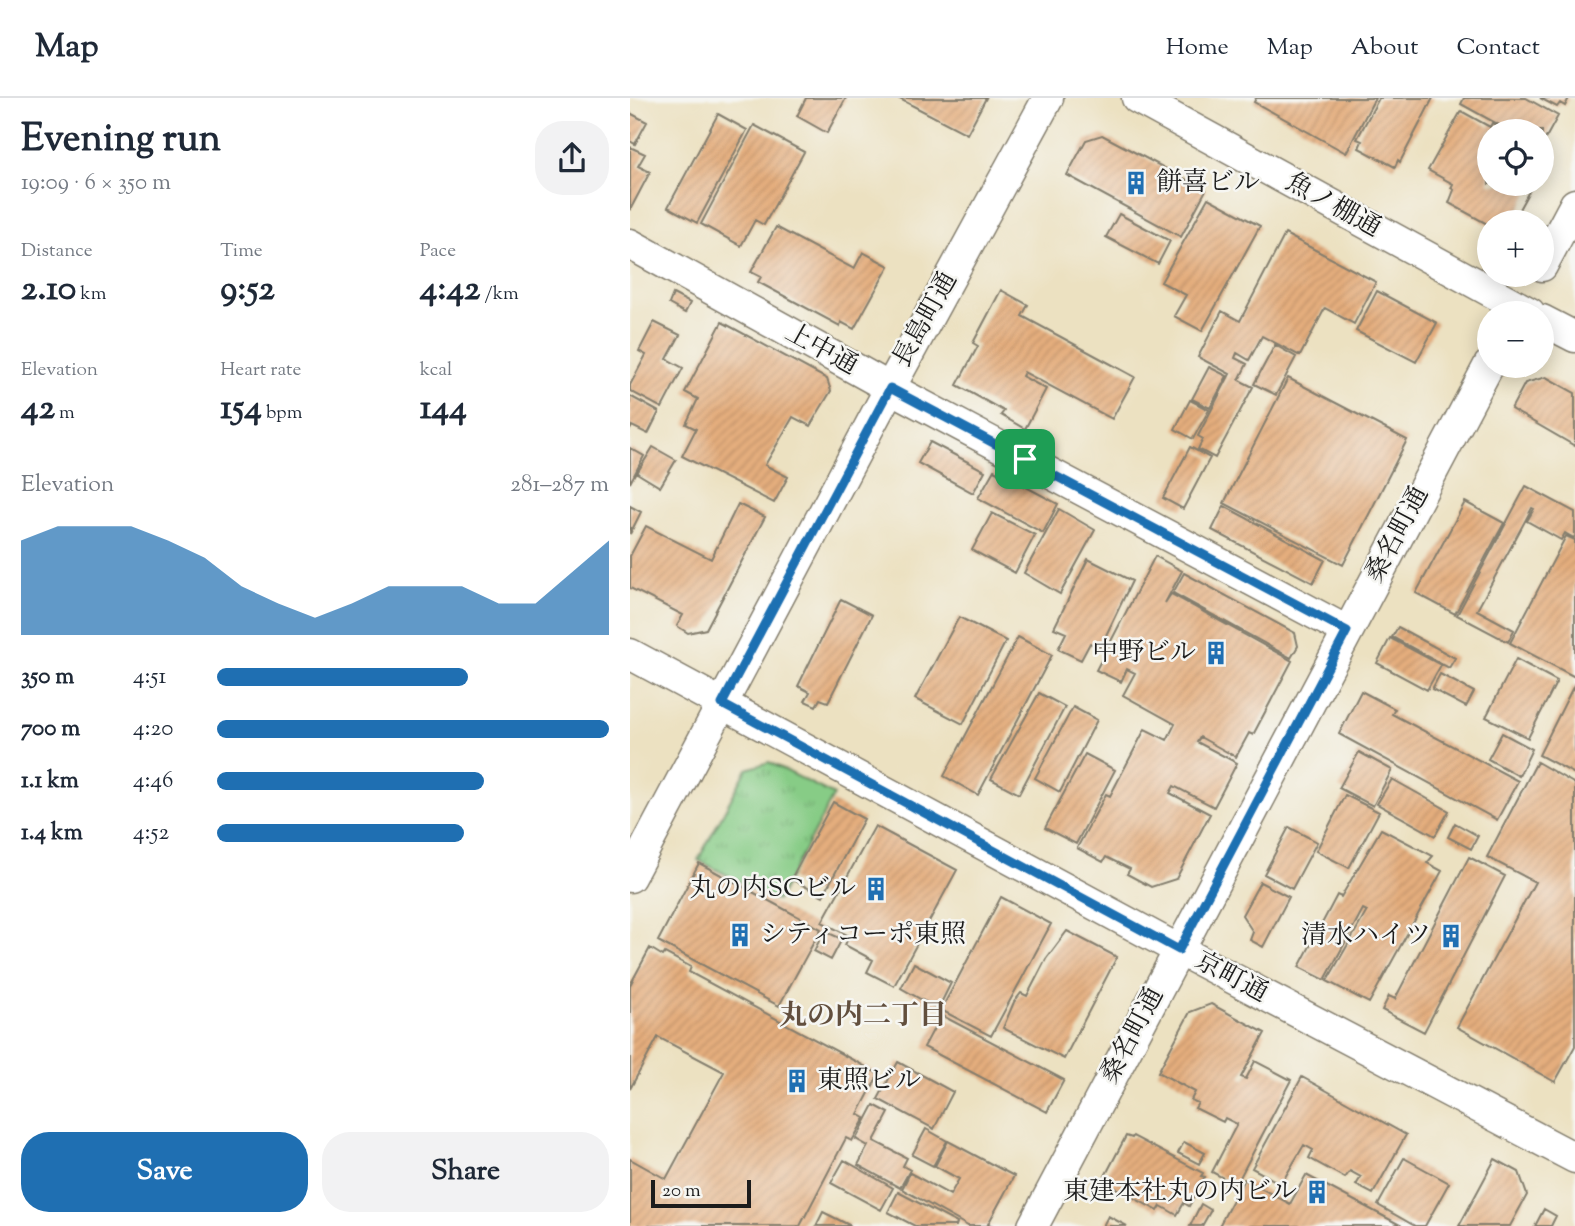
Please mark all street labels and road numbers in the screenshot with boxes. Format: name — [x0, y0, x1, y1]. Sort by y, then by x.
street label: 魚ノ棚通 — [1279, 165, 1387, 247]
street label: 長島町通 — [885, 266, 967, 374]
street label: 上中通 — [778, 315, 864, 385]
street label: 桑名町通 — [1357, 480, 1439, 590]
street label: 京町通 — [1188, 943, 1274, 1013]
street label: 桑名町通 — [1092, 981, 1174, 1091]

